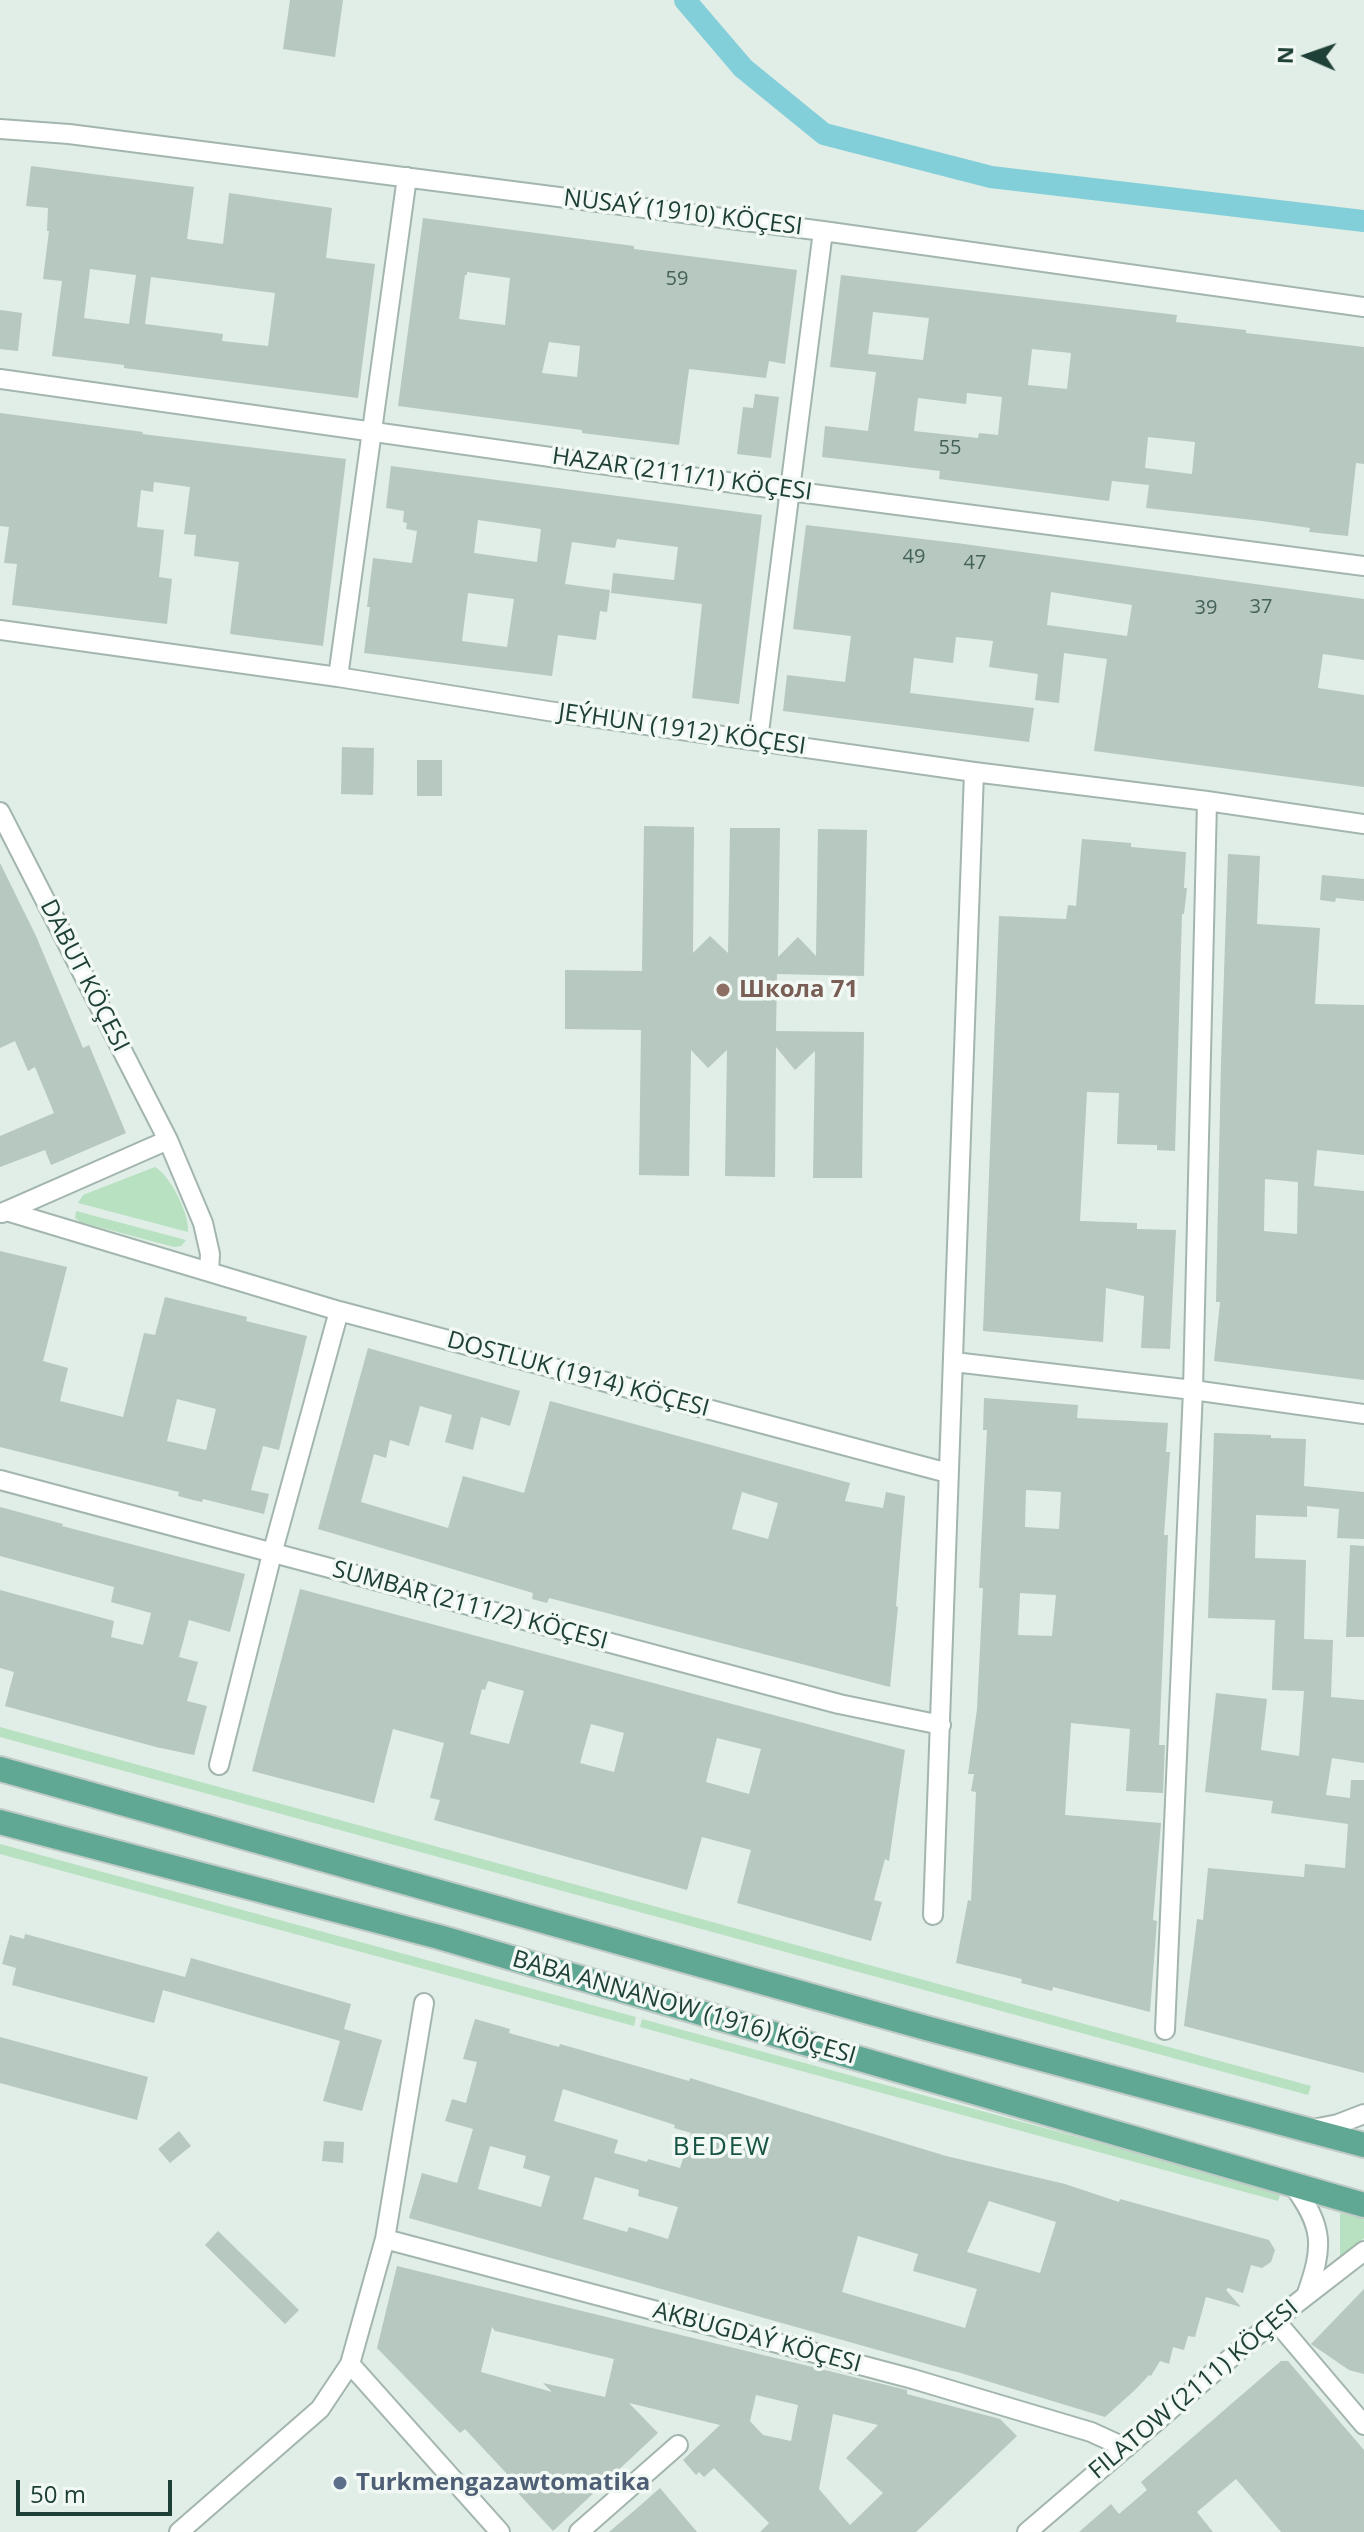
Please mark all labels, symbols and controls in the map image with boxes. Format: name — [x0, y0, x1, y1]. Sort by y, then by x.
north arrow — [1268, 16, 1348, 96]
text: N — [1269, 46, 1299, 65]
street label: NUSAÝ (1910) KÖÇESI — [562, 184, 804, 242]
house number: 59 — [666, 267, 688, 291]
house number: 55 — [939, 436, 961, 460]
street label: HAZAR (2111/1) KÖÇESI — [550, 442, 814, 508]
house number: 49 — [903, 545, 925, 569]
house number: 47 — [964, 551, 986, 575]
house number: 37 — [1250, 595, 1272, 619]
house number: 39 — [1195, 596, 1217, 620]
street label: JEÝHUN (1912) KÖÇESI — [556, 698, 808, 762]
street label: DABUT KÖÇESI — [33, 895, 135, 1057]
place label: Школа 71 — [739, 976, 858, 1004]
marker: Школа 71 — [714, 981, 732, 999]
street label: DOSTLUK (1914) KÖÇESI — [444, 1326, 712, 1424]
street label: SUMBAR (2111/2) KÖÇESI — [329, 1555, 611, 1657]
street label: BABA ANNANOW (1916) KÖÇESI — [509, 1945, 859, 2071]
district label: BEDEW — [673, 2132, 771, 2164]
street label: FILATOW (2111) KÖÇESI — [1084, 2294, 1304, 2486]
street label: AKBUGDAÝ KÖÇESI — [650, 2296, 864, 2380]
scale bar — [20, 2464, 176, 2514]
place label: Turkmengazawtomatika — [356, 2469, 650, 2497]
marker: Turkmengazawtomatika — [331, 2474, 349, 2492]
text: 50 m — [30, 2477, 86, 2510]

